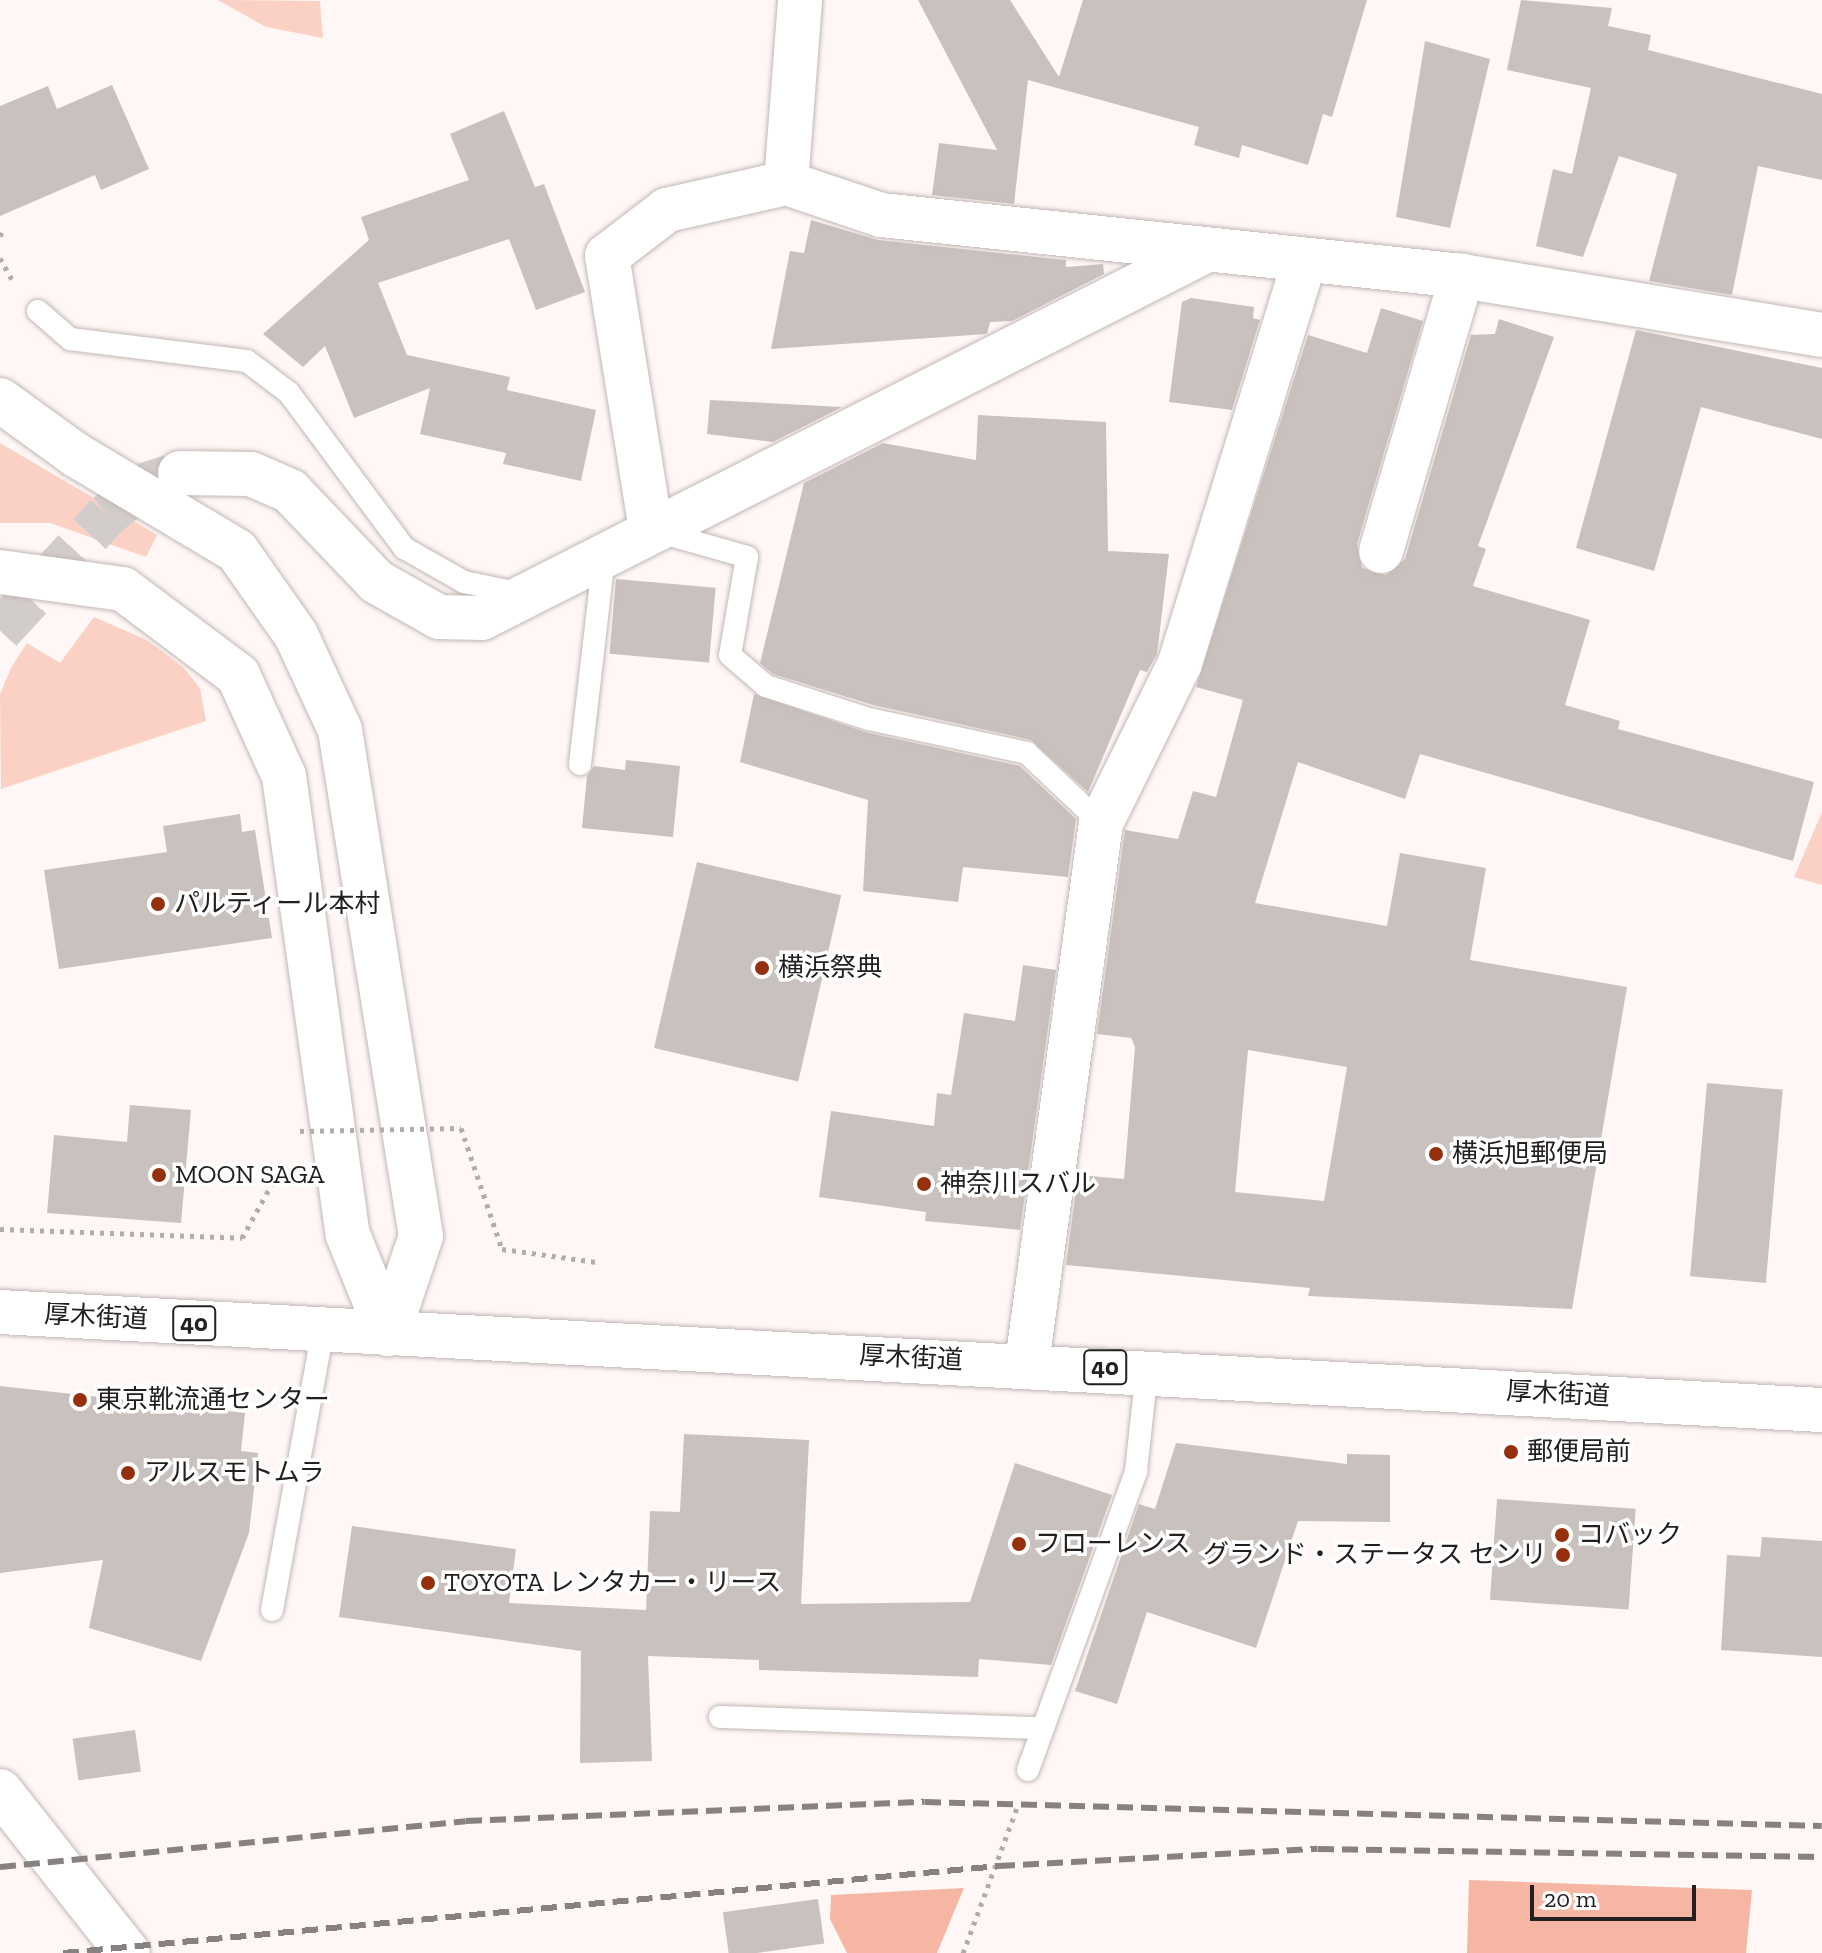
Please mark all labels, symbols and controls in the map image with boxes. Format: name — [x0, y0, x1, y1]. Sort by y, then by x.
place label: パルティール本村 — [174, 888, 382, 920]
marker: パルティール本村 — [149, 895, 167, 913]
place label: 横浜祭典 — [778, 952, 882, 984]
marker: 横浜祭典 — [753, 959, 771, 977]
place label: 横浜旭郵便局 — [1452, 1138, 1608, 1170]
marker: 横浜旭郵便局 — [1427, 1145, 1445, 1163]
place label: MOON SAGA — [175, 1159, 324, 1191]
marker: MOON SAGA — [150, 1166, 168, 1184]
place label: 神奈川スバル — [940, 1168, 1096, 1200]
marker: 神奈川スバル — [915, 1175, 933, 1193]
street label: 厚木街道 — [43, 1299, 149, 1335]
road number: 40 — [172, 1303, 216, 1343]
street label: 厚木街道 — [858, 1340, 964, 1376]
road number: 40 — [1083, 1347, 1127, 1387]
street label: 厚木街道 — [1505, 1376, 1611, 1412]
place label: 東京靴流通センター — [96, 1384, 330, 1416]
marker: 東京靴流通センター — [71, 1391, 89, 1409]
place label: 郵便局前 — [1527, 1436, 1631, 1468]
marker: 郵便局前 — [1502, 1443, 1520, 1461]
place label: アルスモトムラ — [144, 1457, 326, 1489]
marker: アルスモトムラ — [119, 1464, 137, 1482]
place label: コバック — [1578, 1519, 1682, 1551]
marker: コバック — [1553, 1526, 1571, 1544]
place label: フローレンス — [1035, 1528, 1191, 1560]
marker: フローレンス — [1010, 1535, 1028, 1553]
place label: グランド・ステータス センリ — [1203, 1539, 1547, 1571]
marker: グランド・ステータス センリ — [1554, 1546, 1572, 1564]
place label: TOYOTA レンタカー・リース — [444, 1567, 783, 1599]
marker: TOYOTA レンタカー・リース — [419, 1574, 437, 1592]
scale bar — [1534, 1869, 1700, 1919]
text: 20 m — [1544, 1884, 1596, 1913]

